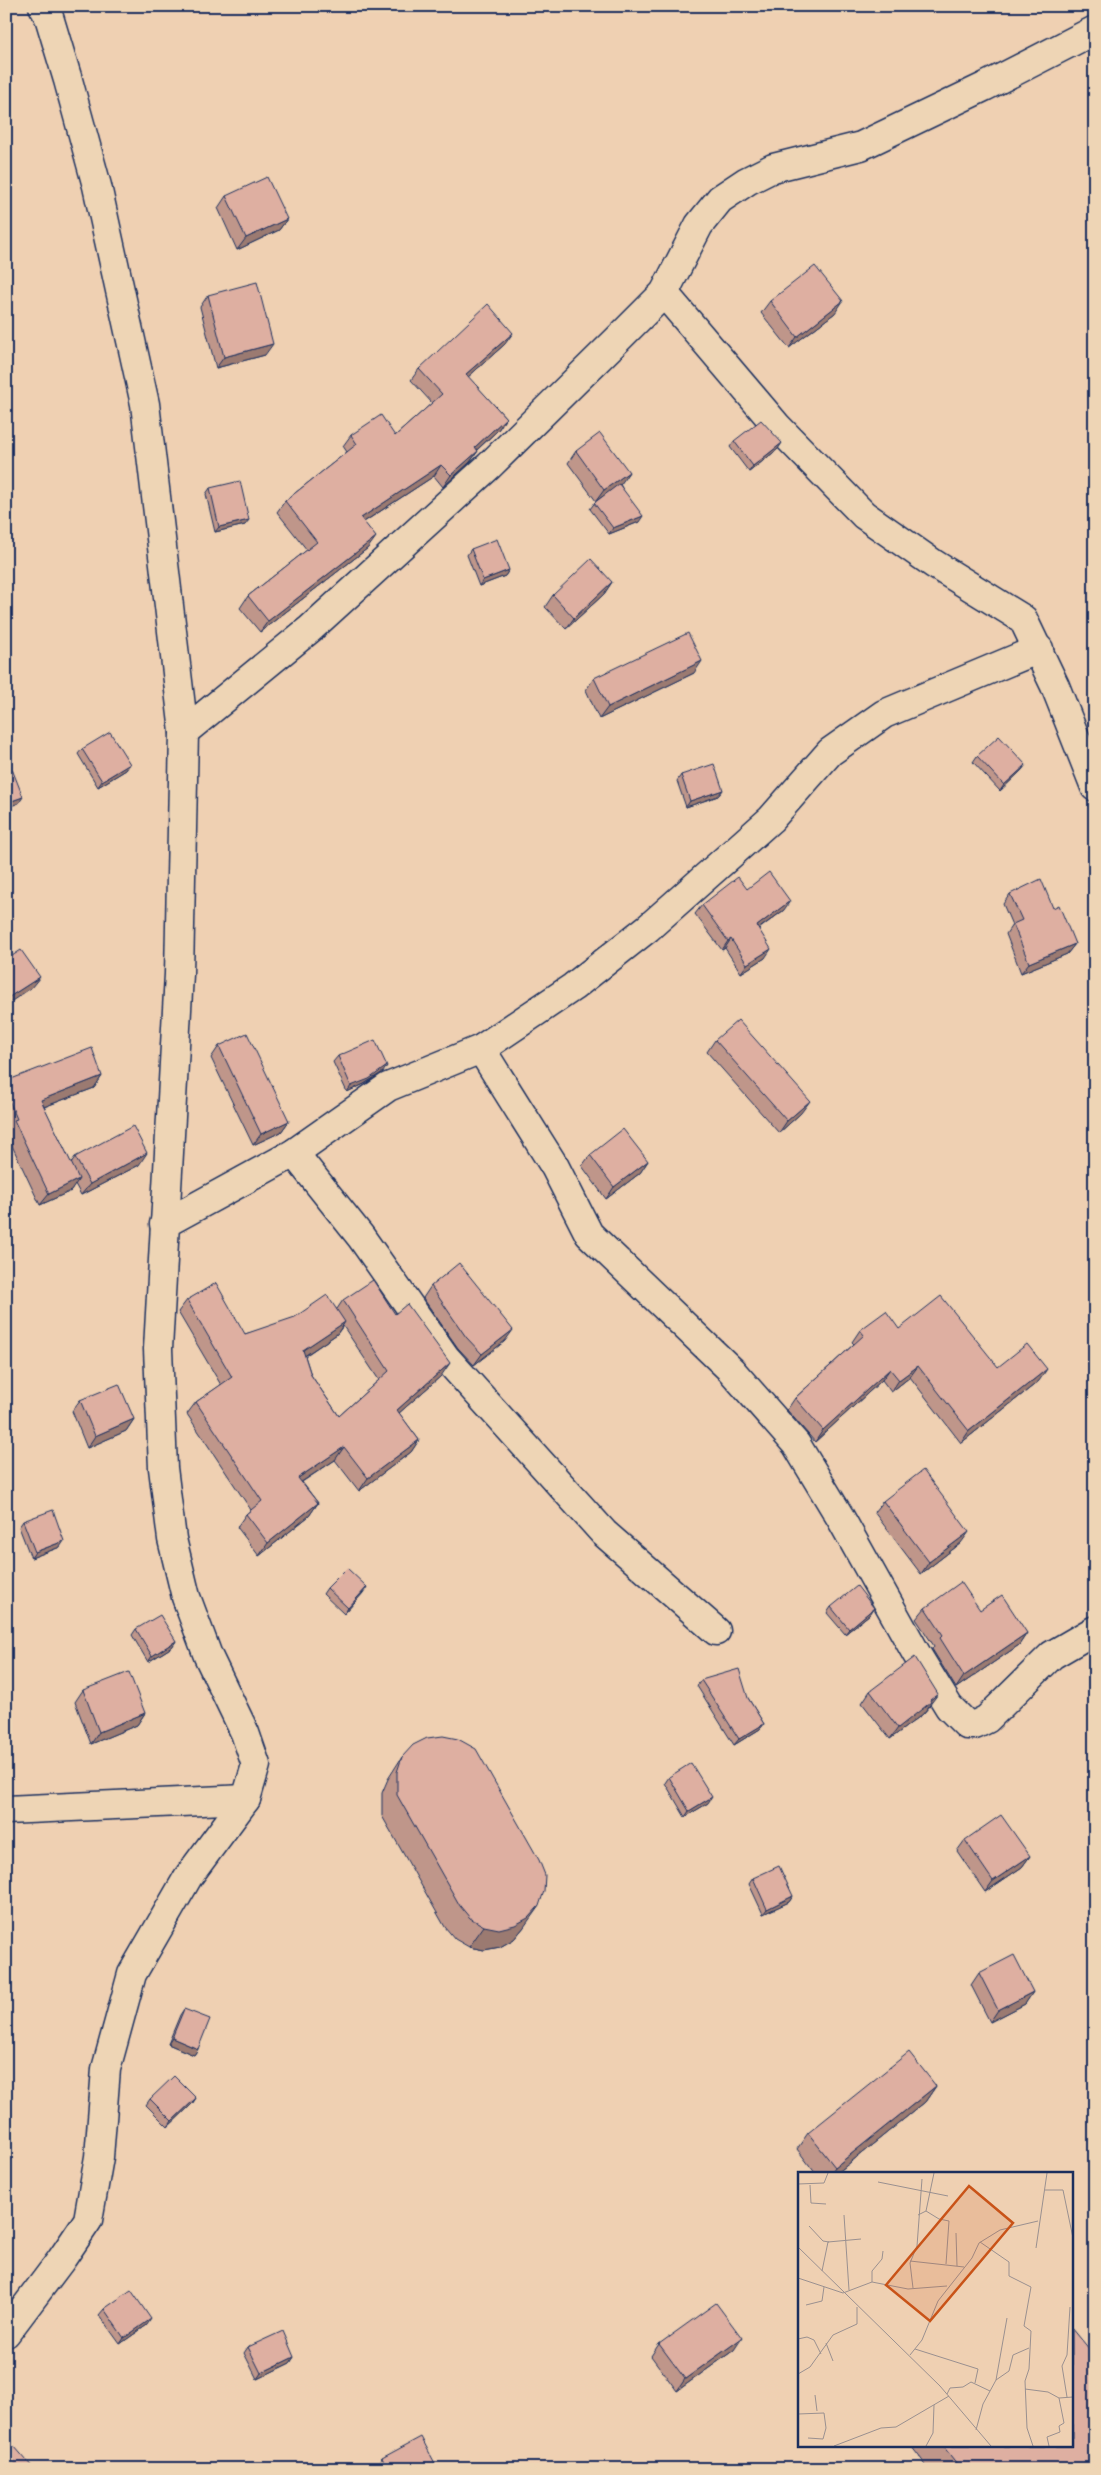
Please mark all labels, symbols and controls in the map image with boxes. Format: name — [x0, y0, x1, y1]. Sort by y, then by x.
inset map — [798, 2172, 1074, 2448]

